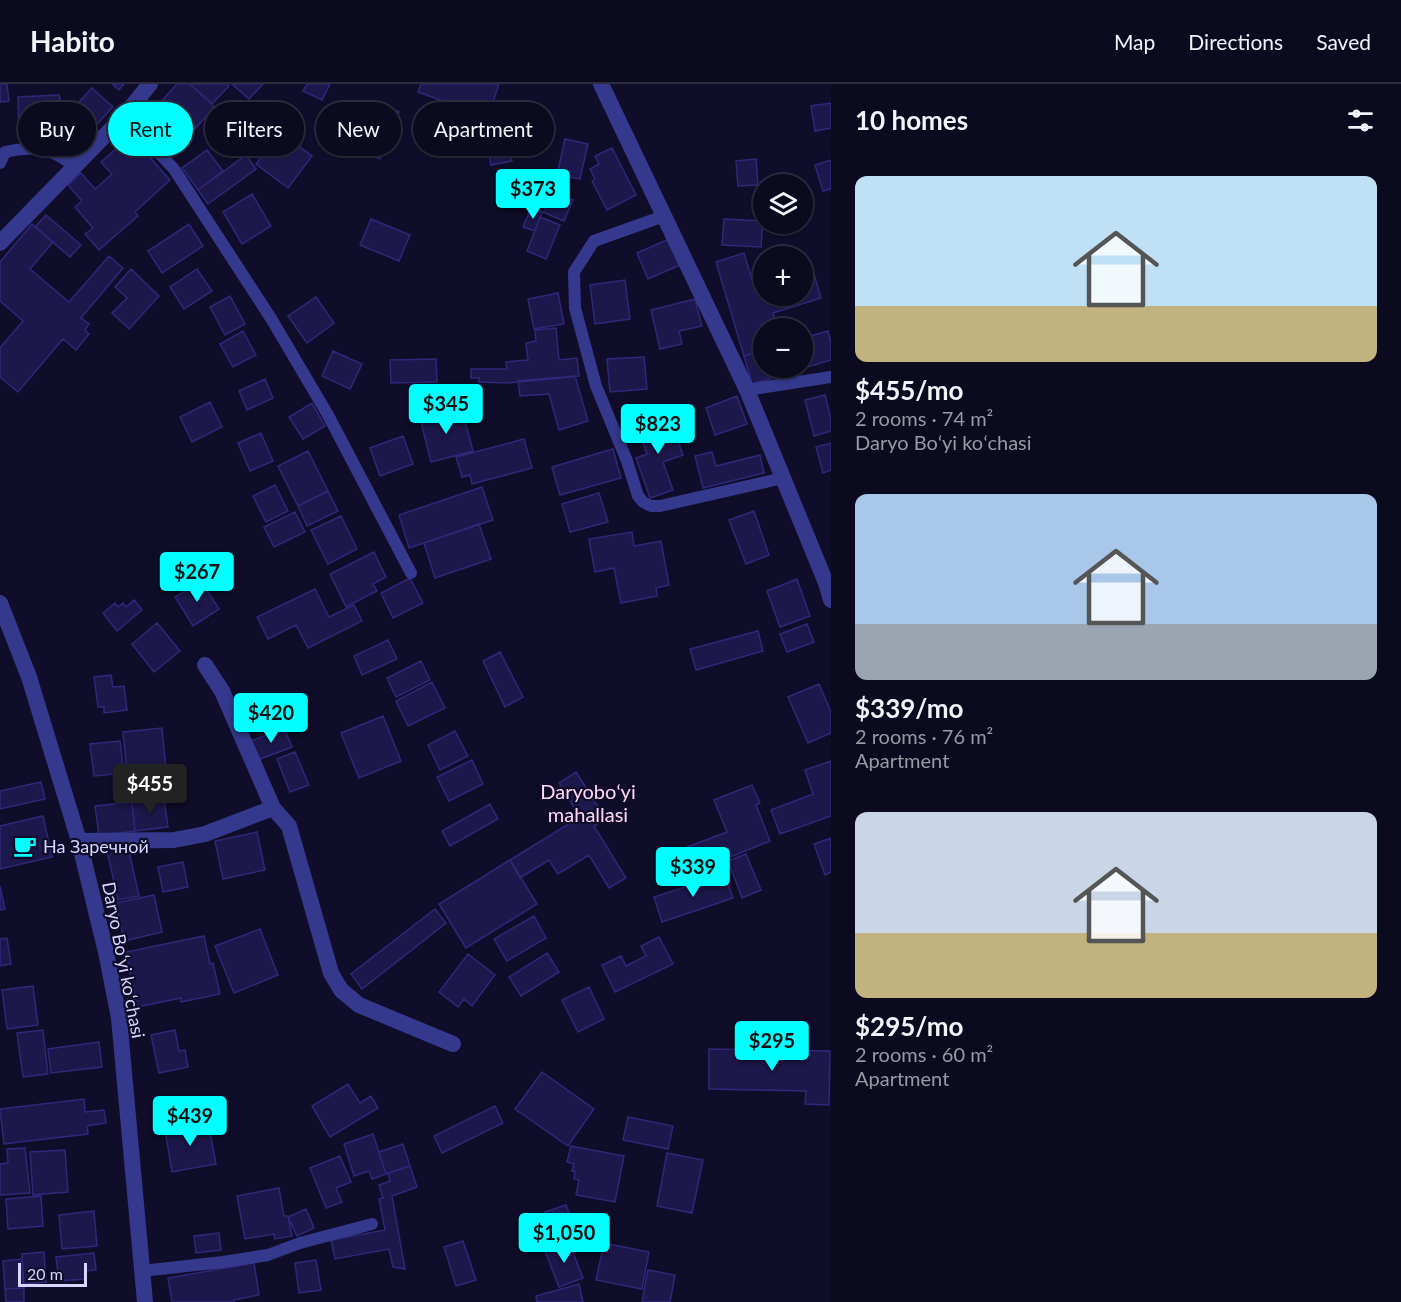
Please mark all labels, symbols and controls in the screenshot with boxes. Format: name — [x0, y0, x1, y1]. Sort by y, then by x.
text: Habito — [30, 24, 115, 58]
text: Map — [1114, 29, 1155, 54]
text: Directions — [1188, 29, 1283, 54]
text: Saved — [1316, 29, 1371, 54]
chip: Buy — [18, 102, 96, 156]
chip: Rent — [108, 102, 193, 156]
chip: Filters — [205, 102, 304, 156]
chip: New — [316, 102, 401, 156]
chip: Apartment — [413, 102, 554, 156]
text: 10 homes — [855, 104, 968, 136]
icon: filters — [1344, 104, 1377, 137]
pin: $373 — [497, 169, 569, 220]
map controls — [753, 174, 813, 378]
button: layers — [753, 174, 813, 234]
text: $373 — [510, 176, 556, 200]
icon: home — [1062, 215, 1170, 323]
button: + — [753, 246, 813, 306]
button: − — [753, 318, 813, 378]
text: $455/mo — [855, 374, 963, 406]
pin: $345 — [410, 384, 482, 435]
text: $345 — [423, 391, 469, 415]
pin: $823 — [622, 404, 694, 455]
text: 2 rooms · 74 m² — [855, 406, 993, 430]
text: $823 — [635, 411, 681, 435]
text: Daryo Boʻyi koʻchasi — [855, 430, 1032, 454]
icon: home — [1062, 533, 1170, 641]
pin: $267 — [161, 552, 233, 603]
text: $267 — [174, 559, 220, 583]
text: $339/mo — [855, 692, 963, 724]
pin: $420 — [235, 693, 307, 744]
text: $420 — [248, 700, 294, 724]
text: 2 rooms · 76 m² — [855, 724, 993, 748]
text: Apartment — [855, 748, 949, 772]
pin: $455 — [114, 764, 186, 815]
text: $455 — [127, 771, 173, 795]
district label: Daryoboʻyi mahallasi — [540, 779, 636, 826]
cafe icon: На Заречной — [12, 833, 38, 859]
place label: На Заречной — [43, 835, 149, 857]
pin: $339 — [657, 847, 729, 898]
icon: home — [1062, 851, 1170, 959]
text: $339 — [670, 854, 716, 878]
street label: Daryo Boʻyi koʻchasi — [98, 880, 150, 1040]
text: $295/mo — [855, 1010, 963, 1042]
pin: $295 — [736, 1021, 808, 1072]
text: $295 — [749, 1028, 795, 1052]
text: 2 rooms · 60 m² — [855, 1042, 993, 1066]
text: Apartment — [855, 1066, 949, 1090]
pin: $439 — [154, 1096, 226, 1147]
text: $439 — [167, 1103, 213, 1127]
pin: $1,050 — [515, 1213, 613, 1264]
text: $1,050 — [533, 1220, 595, 1244]
scale bar — [18, 1260, 87, 1288]
text: 20 m — [27, 1264, 63, 1283]

